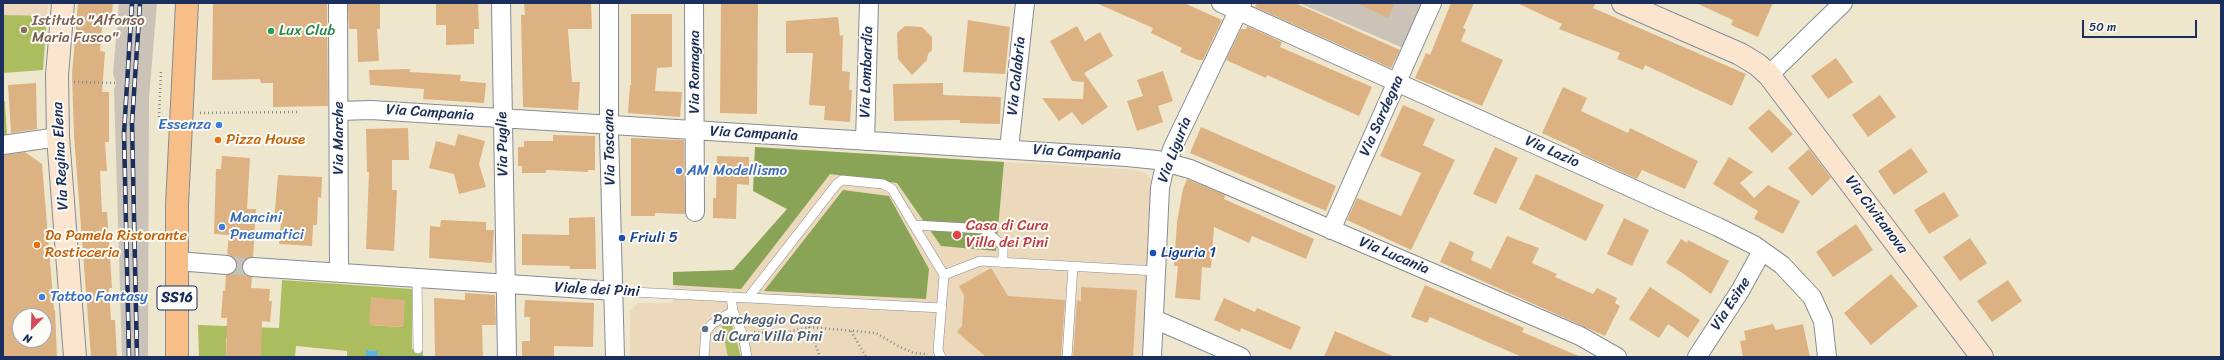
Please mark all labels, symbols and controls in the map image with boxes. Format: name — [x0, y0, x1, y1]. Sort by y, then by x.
place label: Istituto "Alfonso Maria Fusco" — [32, 12, 145, 47]
scale bar — [2084, 12, 2199, 38]
text: 50 m — [2089, 16, 2116, 38]
place label: Lux Club — [279, 22, 335, 40]
marker: Istituto "Alfonso Maria Fusco" — [19, 25, 29, 35]
marker: Lux Club — [266, 26, 276, 36]
street label: Via Lombardia — [856, 26, 878, 118]
street label: Via Romagna — [686, 30, 704, 114]
street label: Via Calabria — [1004, 36, 1030, 116]
street label: Via Sardegna — [1356, 73, 1408, 159]
street label: Via Regina Elena — [49, 101, 73, 211]
street label: Via Marche — [330, 101, 348, 175]
street label: Via Campania — [385, 101, 475, 125]
street label: Via Toscana — [600, 109, 620, 185]
street label: Via Puglie — [493, 111, 513, 177]
street label: Via Liguria — [1154, 115, 1196, 185]
place label: Essenza — [158, 116, 211, 134]
marker: Essenza — [214, 120, 224, 130]
street label: Via Campania — [710, 123, 798, 145]
place label: Pizza House — [226, 131, 305, 149]
street label: Via Lazio — [1522, 132, 1582, 172]
marker: Pizza House — [213, 135, 223, 145]
street label: Via Campania — [1032, 141, 1122, 165]
place label: AM Modellismo — [687, 162, 787, 180]
marker: AM Modellismo — [674, 166, 684, 176]
street label: Via Civitanova — [1841, 172, 1911, 258]
place label: Mancini Pneumatici — [230, 209, 304, 244]
place label: Casa di Cura Villa dei Pini — [966, 217, 1048, 252]
marker: Mancini Pneumatici — [217, 222, 227, 232]
place label: Da Pamela Ristorante Rosticceria — [45, 227, 187, 262]
place label: Friuli 5 — [630, 229, 678, 247]
marker: Casa di Cura Villa dei Pini — [951, 229, 963, 241]
marker: Friuli 5 — [617, 233, 627, 243]
street label: Via Lucania — [1356, 233, 1432, 279]
marker: Da Pamela Ristorante Rosticceria — [32, 240, 42, 250]
place label: Liguria 1 — [1161, 244, 1216, 262]
marker: Liguria 1 — [1148, 248, 1158, 258]
street label: Via Esine — [1707, 274, 1755, 334]
street label: Viale dei Pini — [554, 279, 640, 301]
road number: SS16 — [157, 286, 197, 310]
place label: Tattoo Fantasy — [50, 288, 148, 306]
marker: Tattoo Fantasy — [37, 292, 47, 302]
north arrow — [12, 308, 52, 348]
place label: Parcheggio Casa di Cura Villa Pini — [713, 311, 822, 346]
marker: Parcheggio Casa di Cura Villa Pini — [700, 324, 710, 334]
text: N — [20, 328, 35, 349]

